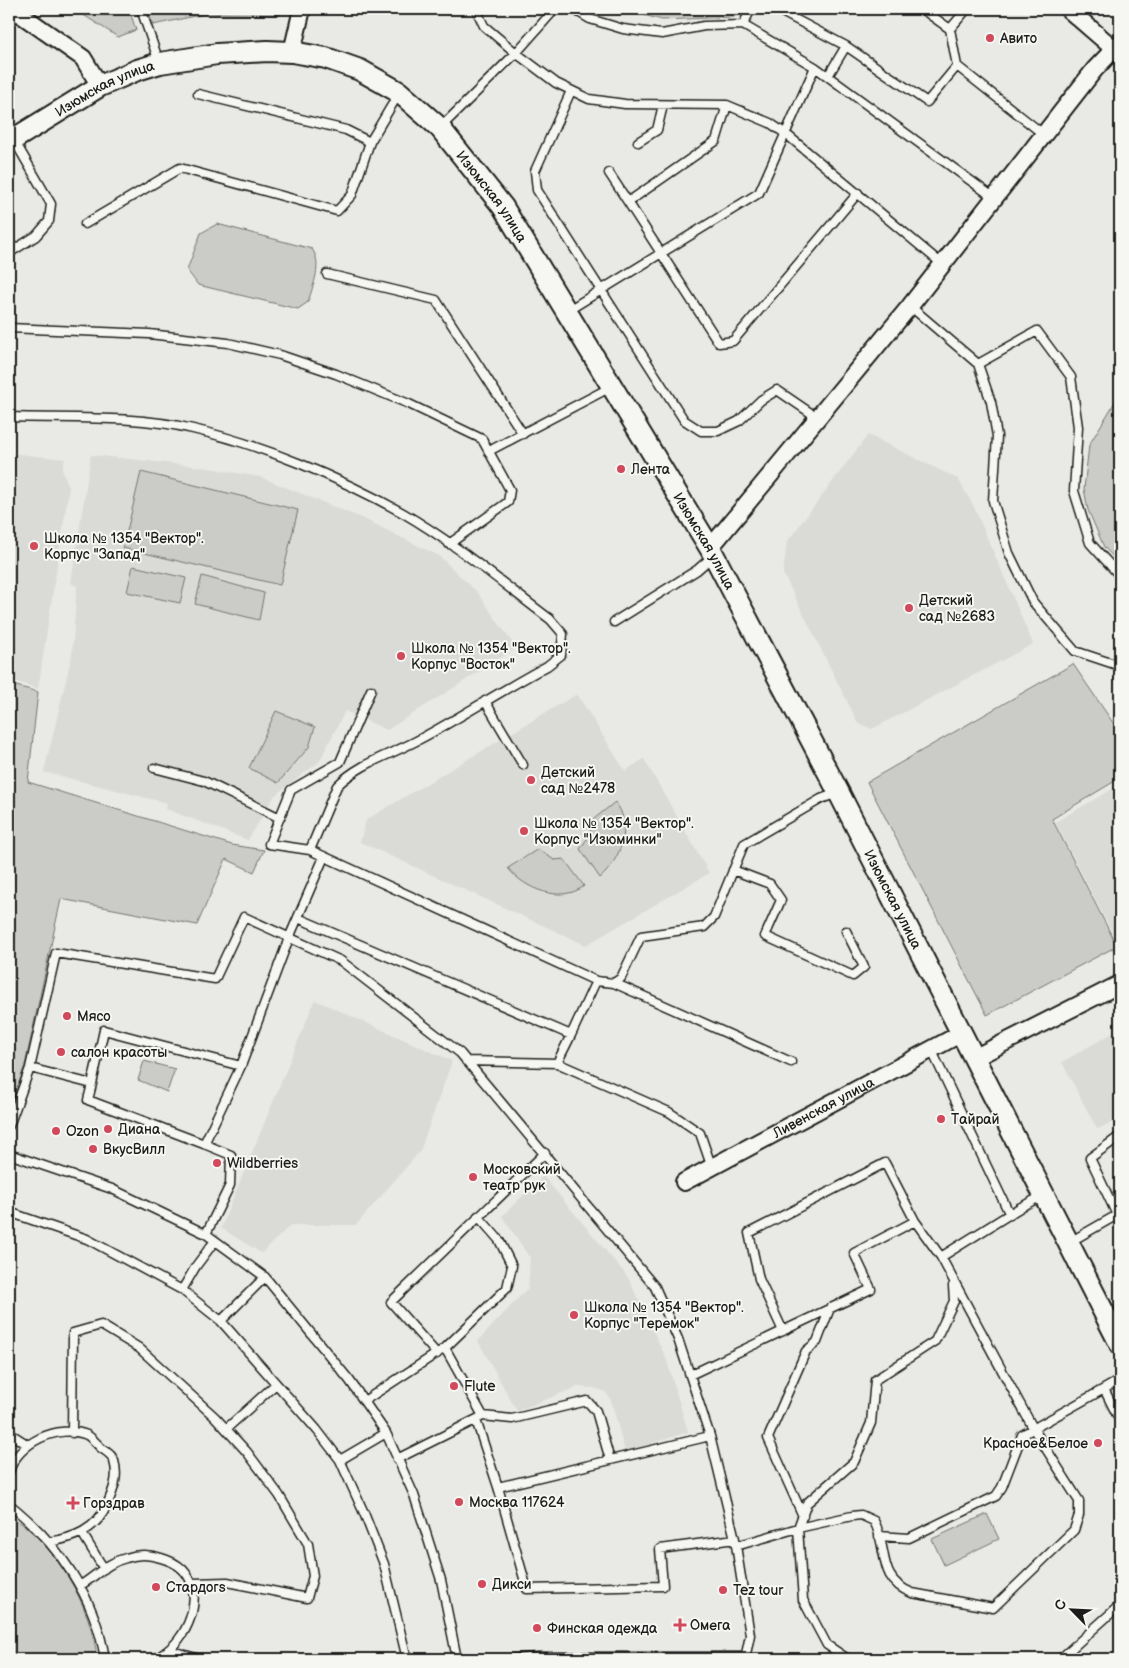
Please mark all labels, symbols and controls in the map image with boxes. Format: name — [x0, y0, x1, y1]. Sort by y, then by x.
place label: Авито — [999, 30, 1037, 47]
marker: Авито — [984, 32, 996, 44]
street label: Изюмская улица — [52, 57, 157, 120]
street label: Изюмская улица — [453, 147, 531, 246]
place label: Лента — [630, 461, 671, 478]
marker: Лента — [615, 463, 627, 475]
street label: Изюмская улица — [670, 489, 739, 593]
place label: Школа № 1354 "Вектор". Корпус "Запад" — [44, 530, 204, 563]
marker: Школа № 1354 "Вектор". Корпус "Запад" — [28, 540, 40, 552]
place label: Детский сад №2683 — [919, 592, 995, 625]
marker: Детский сад №2683 — [903, 602, 915, 614]
place label: Школа № 1354 "Вектор". Корпус "Восток" — [411, 640, 571, 673]
marker: Школа № 1354 "Вектор". Корпус "Восток" — [395, 650, 407, 662]
place label: Детский сад №2478 — [541, 764, 615, 797]
marker: Детский сад №2478 — [525, 774, 537, 786]
place label: Школа № 1354 "Вектор". Корпус "Изюминки" — [534, 815, 694, 848]
marker: Школа № 1354 "Вектор". Корпус "Изюминки" — [518, 825, 530, 837]
street label: Изюмская улица — [861, 847, 926, 952]
place label: Мясо — [77, 1008, 111, 1025]
marker: Мясо — [61, 1010, 73, 1022]
place label: салон красоты — [71, 1044, 167, 1061]
marker: салон красоты — [55, 1046, 67, 1058]
street label: Ливенская улица — [769, 1073, 877, 1142]
place label: Тайрай — [951, 1111, 1000, 1128]
marker: Тайрай — [935, 1113, 947, 1125]
place label: Диана — [118, 1121, 161, 1138]
place label: Ozon — [66, 1123, 99, 1140]
marker: Диана — [102, 1123, 114, 1135]
marker: Ozon — [50, 1125, 62, 1137]
place label: ВкусВилл — [103, 1141, 165, 1158]
marker: ВкусВилл — [87, 1143, 99, 1155]
place label: Wildberries — [227, 1155, 298, 1172]
marker: Wildberries — [211, 1157, 223, 1169]
place label: Московский театр рук — [483, 1161, 561, 1194]
marker: Московский театр рук — [467, 1171, 479, 1183]
place label: Школа № 1354 "Вектор". Корпус "Теремок" — [584, 1299, 744, 1332]
marker: Школа № 1354 "Вектор". Корпус "Теремок" — [568, 1309, 580, 1321]
place label: Flute — [464, 1378, 495, 1395]
marker: Flute — [448, 1380, 460, 1392]
place label: Красное&Белое — [983, 1435, 1088, 1452]
marker: Красное&Белое — [1092, 1437, 1104, 1449]
place label: Москва 117624 — [469, 1494, 565, 1511]
place label: Горздрав — [83, 1495, 145, 1512]
marker: Москва 117624 — [453, 1496, 465, 1508]
marker: Горздрав — [67, 1497, 79, 1509]
place label: Дикси — [492, 1576, 532, 1593]
marker: Дикси — [476, 1578, 488, 1590]
place label: Стардогs — [166, 1579, 226, 1596]
marker: Стардогs — [150, 1581, 162, 1593]
place label: Tez tour — [733, 1582, 784, 1599]
marker: Tez tour — [717, 1584, 729, 1596]
north arrow — [1046, 1586, 1096, 1636]
text: С — [1051, 1597, 1070, 1613]
place label: Омега — [690, 1617, 731, 1634]
marker: Омега — [674, 1619, 686, 1631]
place label: Финская одежда — [547, 1620, 658, 1637]
marker: Финская одежда — [531, 1622, 543, 1634]

